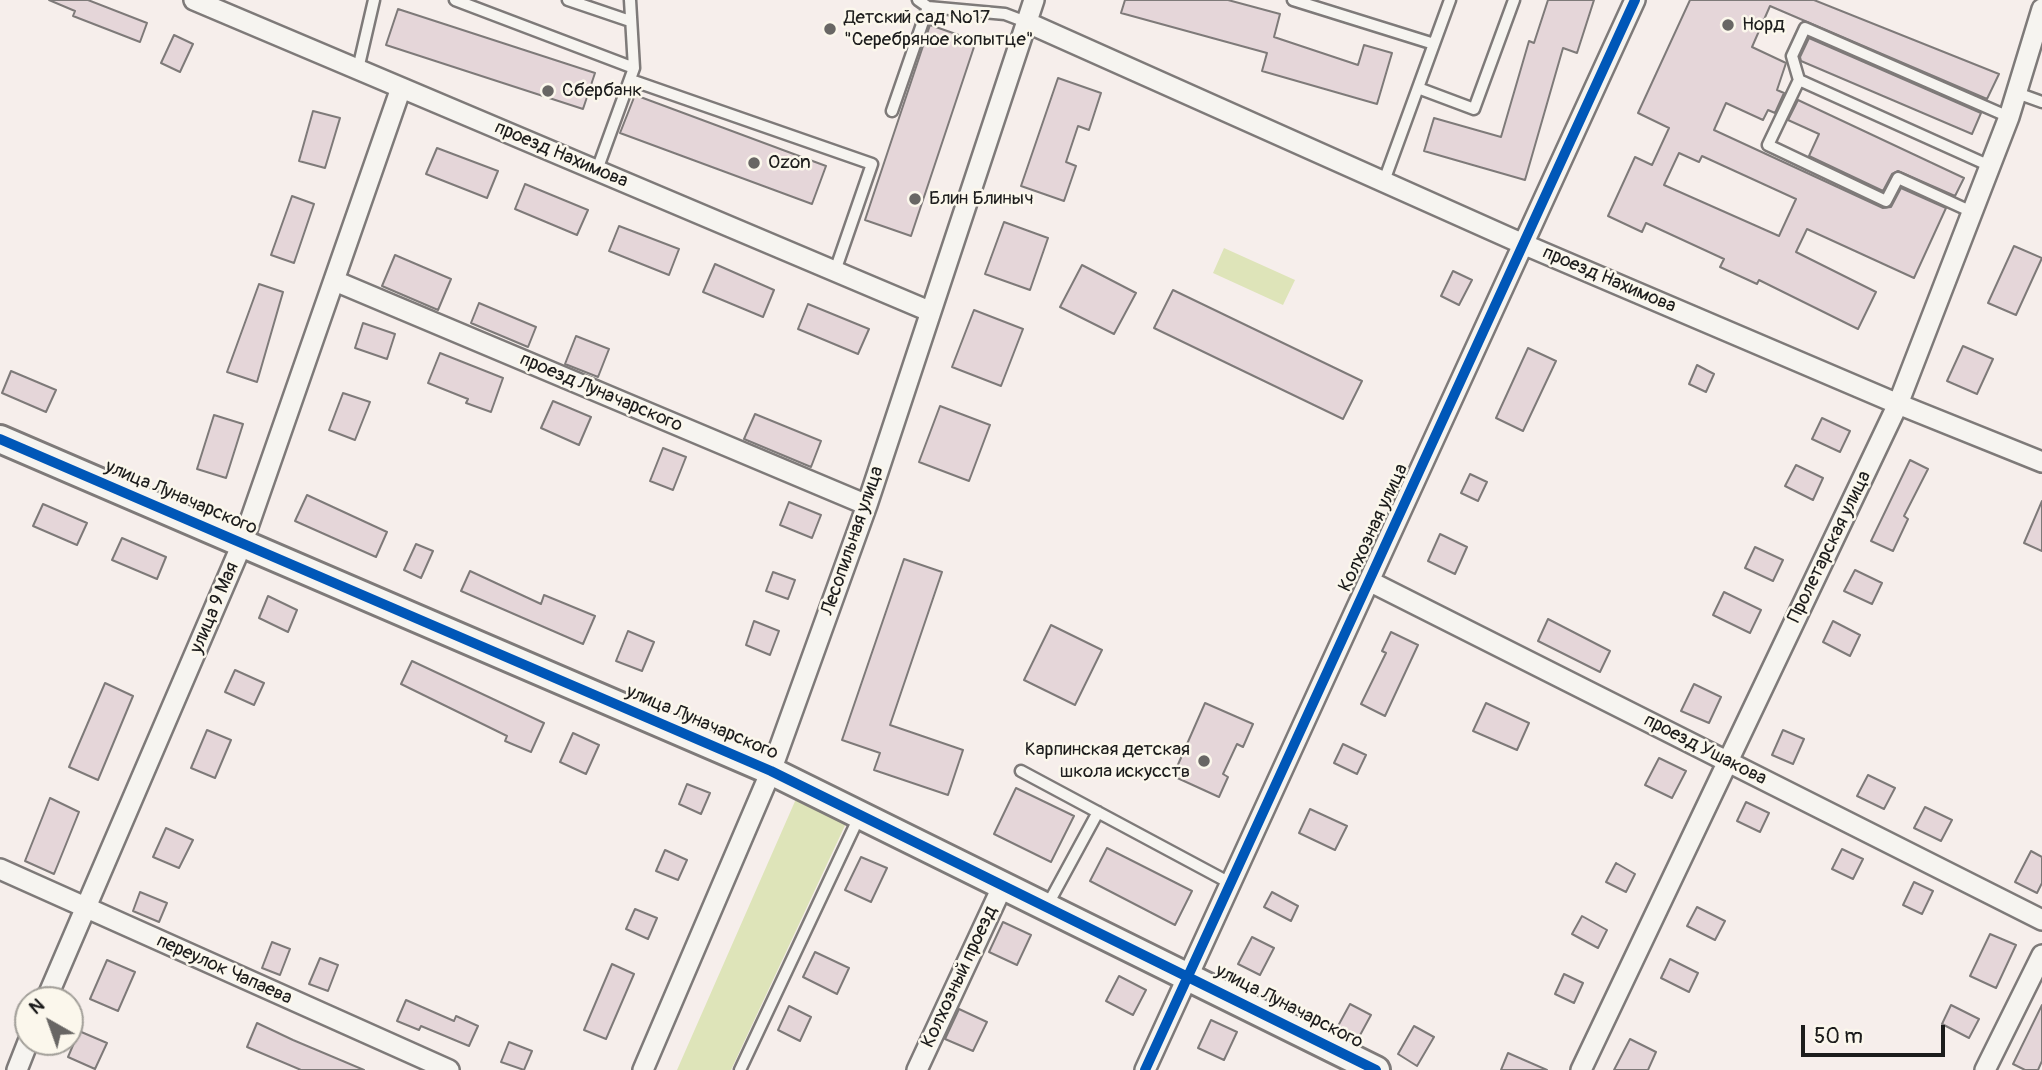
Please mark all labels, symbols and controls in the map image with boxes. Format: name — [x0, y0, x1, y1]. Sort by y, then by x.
place label: Детский сад №17 "Серебряное копытце" — [844, 7, 1034, 51]
place label: Норд — [1742, 14, 1785, 36]
marker: Норд — [1720, 17, 1736, 33]
marker: Детский сад №17 "Серебряное копытце" — [822, 21, 838, 37]
place label: Сбербанк — [562, 80, 642, 102]
marker: Сбербанк — [540, 83, 556, 99]
street label: проезд Нахимова — [491, 117, 631, 193]
place label: Ozon — [768, 152, 811, 174]
marker: Ozon — [746, 155, 762, 171]
place label: Блин Блиныч — [929, 188, 1034, 210]
marker: Блин Блиныч — [907, 191, 923, 207]
street label: проезд Нахимова — [1539, 242, 1679, 318]
street label: проезд Луначарского — [516, 348, 686, 438]
street label: улица Луначарского — [102, 456, 260, 540]
street label: Колхозная улица — [1334, 460, 1414, 596]
street label: Лесопильная улица — [817, 463, 889, 619]
street label: Пролетарская улица — [1783, 467, 1877, 627]
street label: улица 9 Мая — [186, 559, 244, 657]
street label: улица Луначарского — [623, 681, 781, 765]
street label: проезд Ушакова — [1640, 709, 1770, 791]
place label: Карпинская детская школа искусств — [1025, 739, 1190, 783]
marker: Карпинская детская школа искусств — [1196, 753, 1212, 769]
street label: Колхозный проезд — [917, 903, 1003, 1051]
street label: переулок Чапаева — [153, 930, 295, 1010]
street label: улица Луначарского — [1211, 960, 1367, 1054]
north arrow — [14, 986, 84, 1056]
text: N — [24, 993, 49, 1020]
scale bar — [1804, 1010, 1948, 1054]
text: 50 m — [1814, 1023, 1863, 1050]

